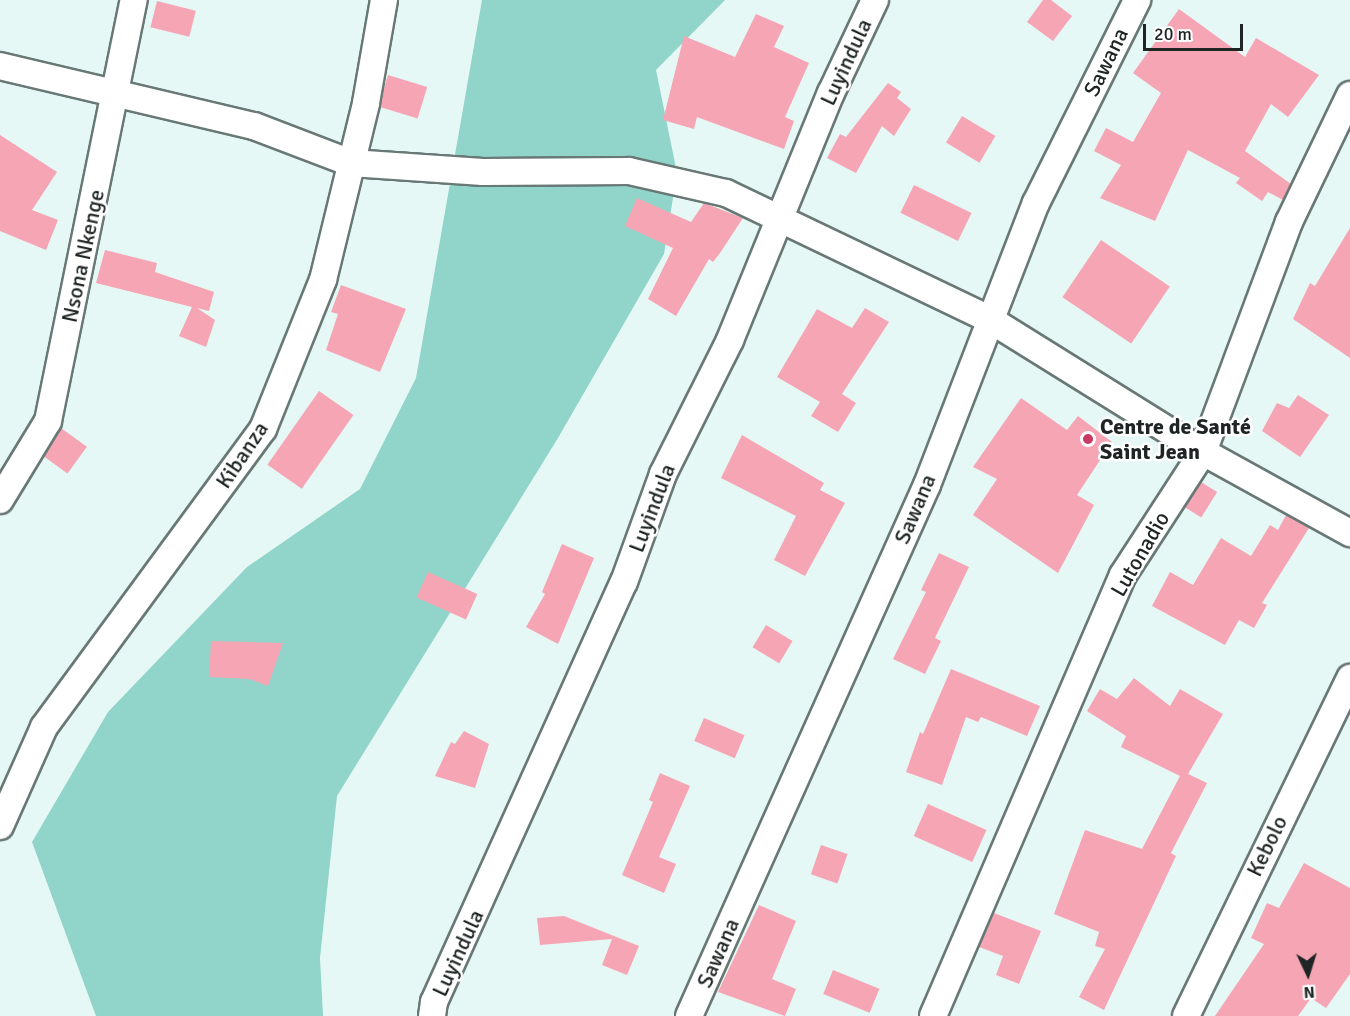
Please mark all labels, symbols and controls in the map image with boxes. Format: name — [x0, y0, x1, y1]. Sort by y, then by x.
scale bar — [1146, 12, 1246, 50]
street label: Luyindula — [814, 14, 878, 110]
street label: Sawana — [1078, 23, 1134, 101]
text: 20 m — [1154, 23, 1192, 45]
street label: Nsona Nkenge — [56, 187, 110, 325]
place label: Centre de Santé Saint Jean — [1100, 413, 1251, 464]
street label: Kibanza — [210, 417, 274, 493]
marker: Centre de Santé Saint Jean — [1081, 432, 1095, 446]
street label: Luyindula — [623, 460, 681, 556]
street label: Sawana — [889, 470, 941, 548]
street label: Lutonadio — [1105, 507, 1175, 601]
street label: Kebolo — [1241, 811, 1293, 881]
street label: Luyindula — [426, 905, 490, 1001]
street label: Sawana — [691, 914, 745, 992]
north arrow — [1278, 944, 1338, 1004]
text: N — [1303, 982, 1316, 1002]

